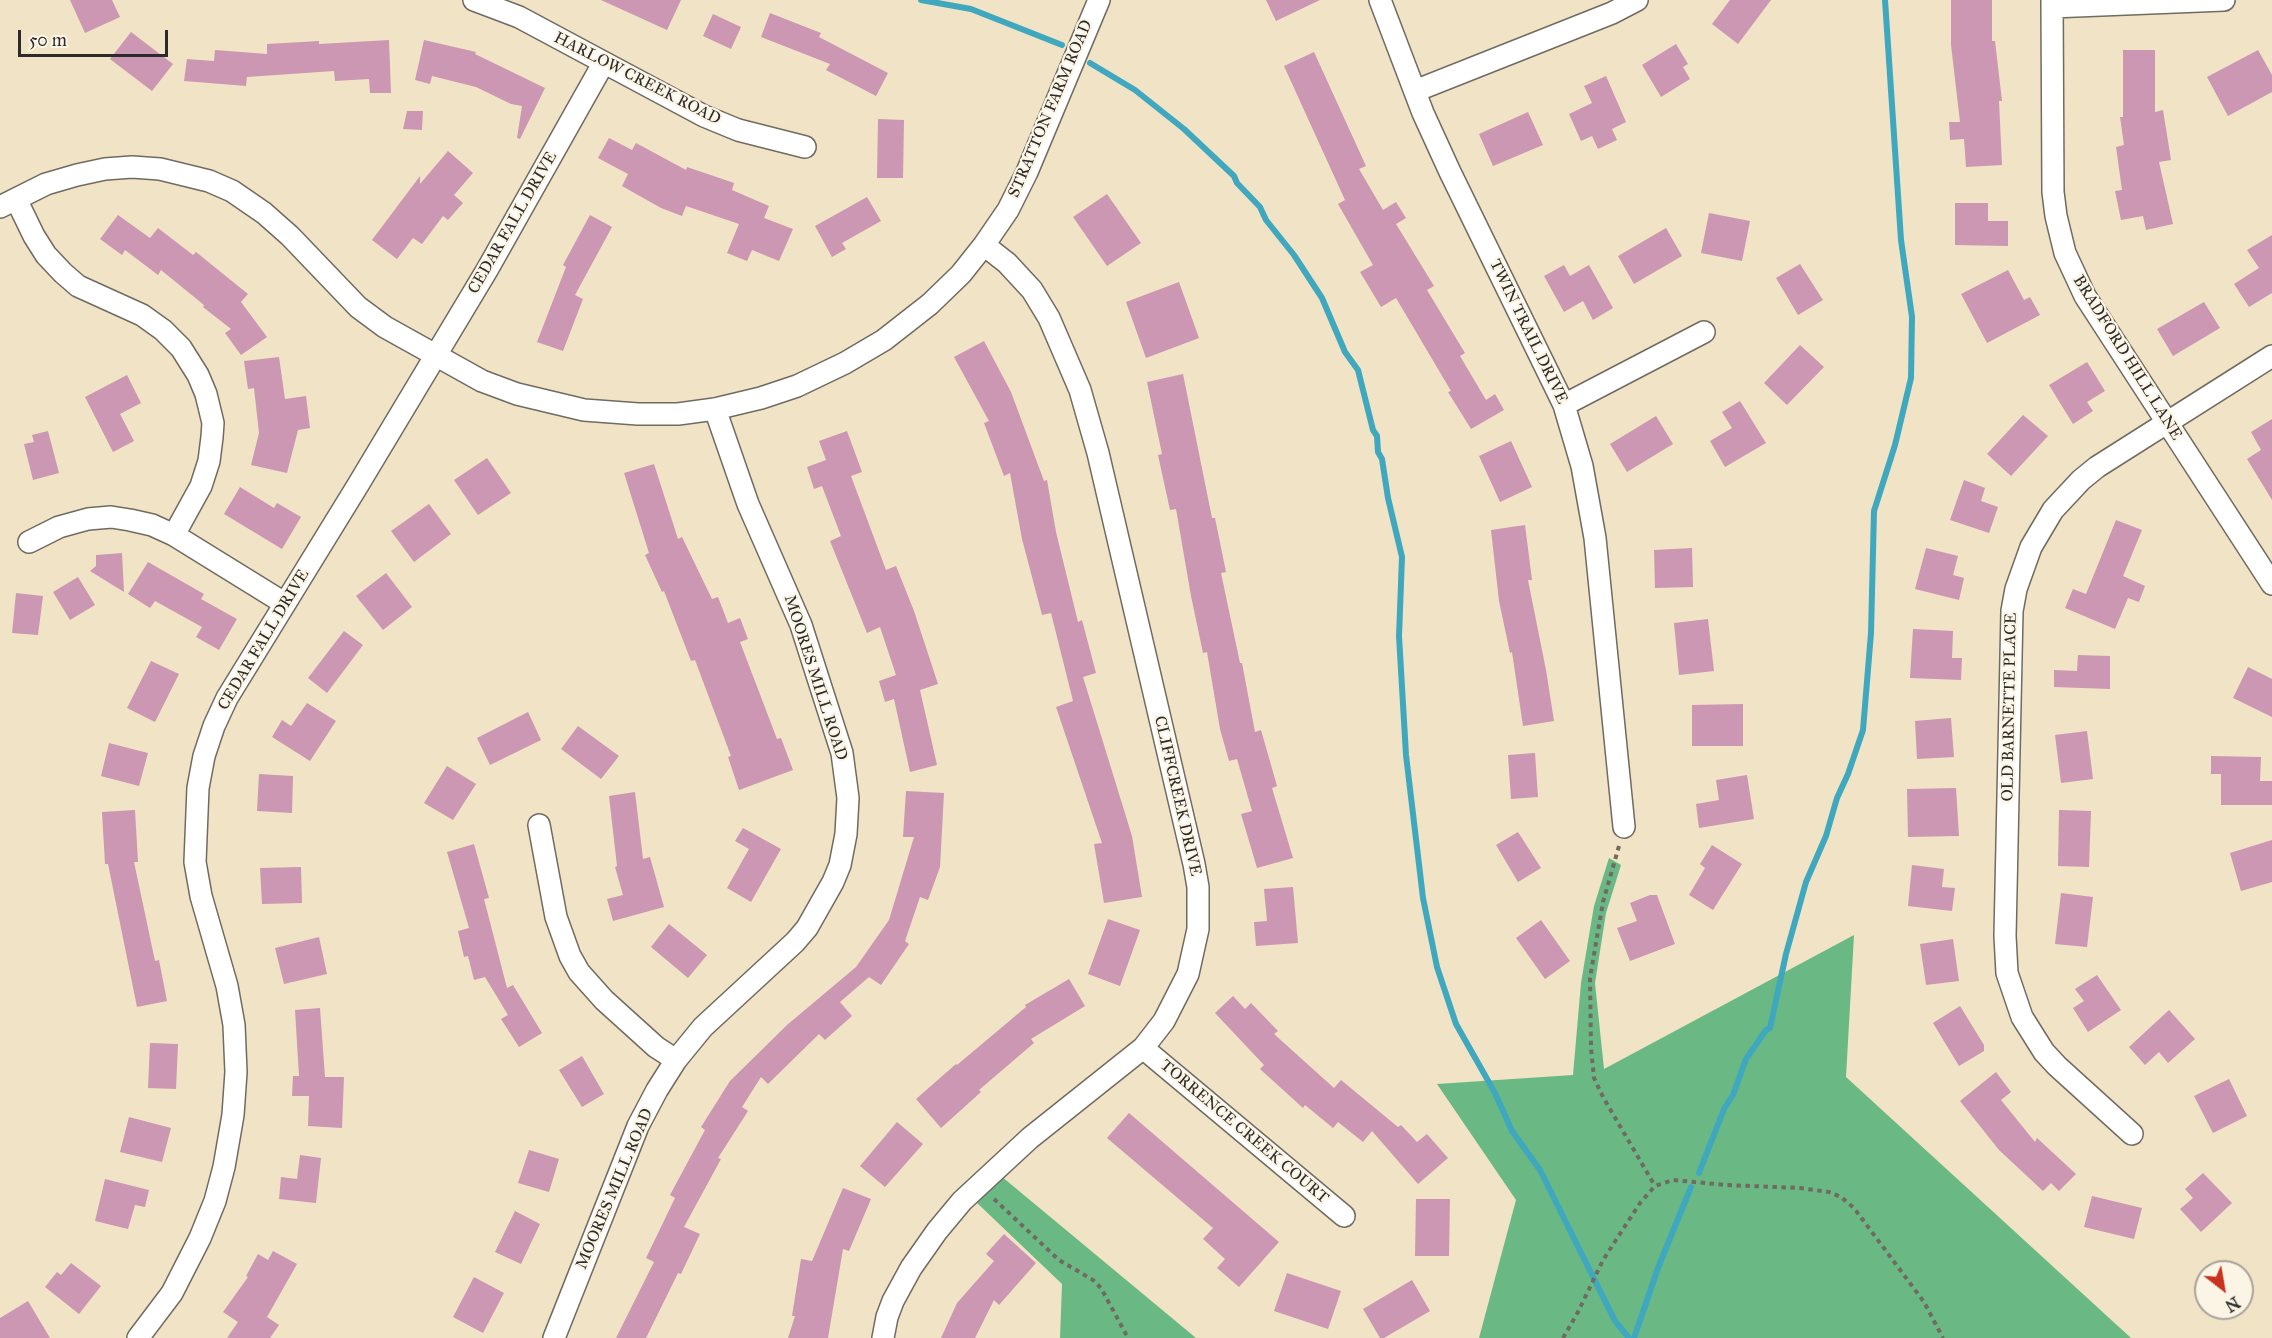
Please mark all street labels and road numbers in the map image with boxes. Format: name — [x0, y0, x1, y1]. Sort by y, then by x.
street label: STRATTON FARM ROAD — [1005, 17, 1097, 201]
street label: HARLOW CREEK ROAD — [550, 29, 724, 129]
street label: CEDAR FALL DRIVE — [464, 149, 562, 297]
street label: TWIN TRAIL DRIVE — [1485, 257, 1571, 407]
street label: BRADFORD HILL LANE — [2068, 272, 2186, 444]
street label: CEDAR FALL DRIVE — [214, 566, 314, 714]
street label: MOORES MILL ROAD — [779, 593, 851, 763]
street label: OLD BARNETTE PLACE — [1999, 612, 2021, 802]
street label: CLIFFCREEK DRIVE — [1149, 714, 1205, 878]
street label: TORRENCE CREEK COURT — [1156, 1056, 1332, 1208]
street label: MOORES MILL ROAD — [572, 1106, 658, 1272]

